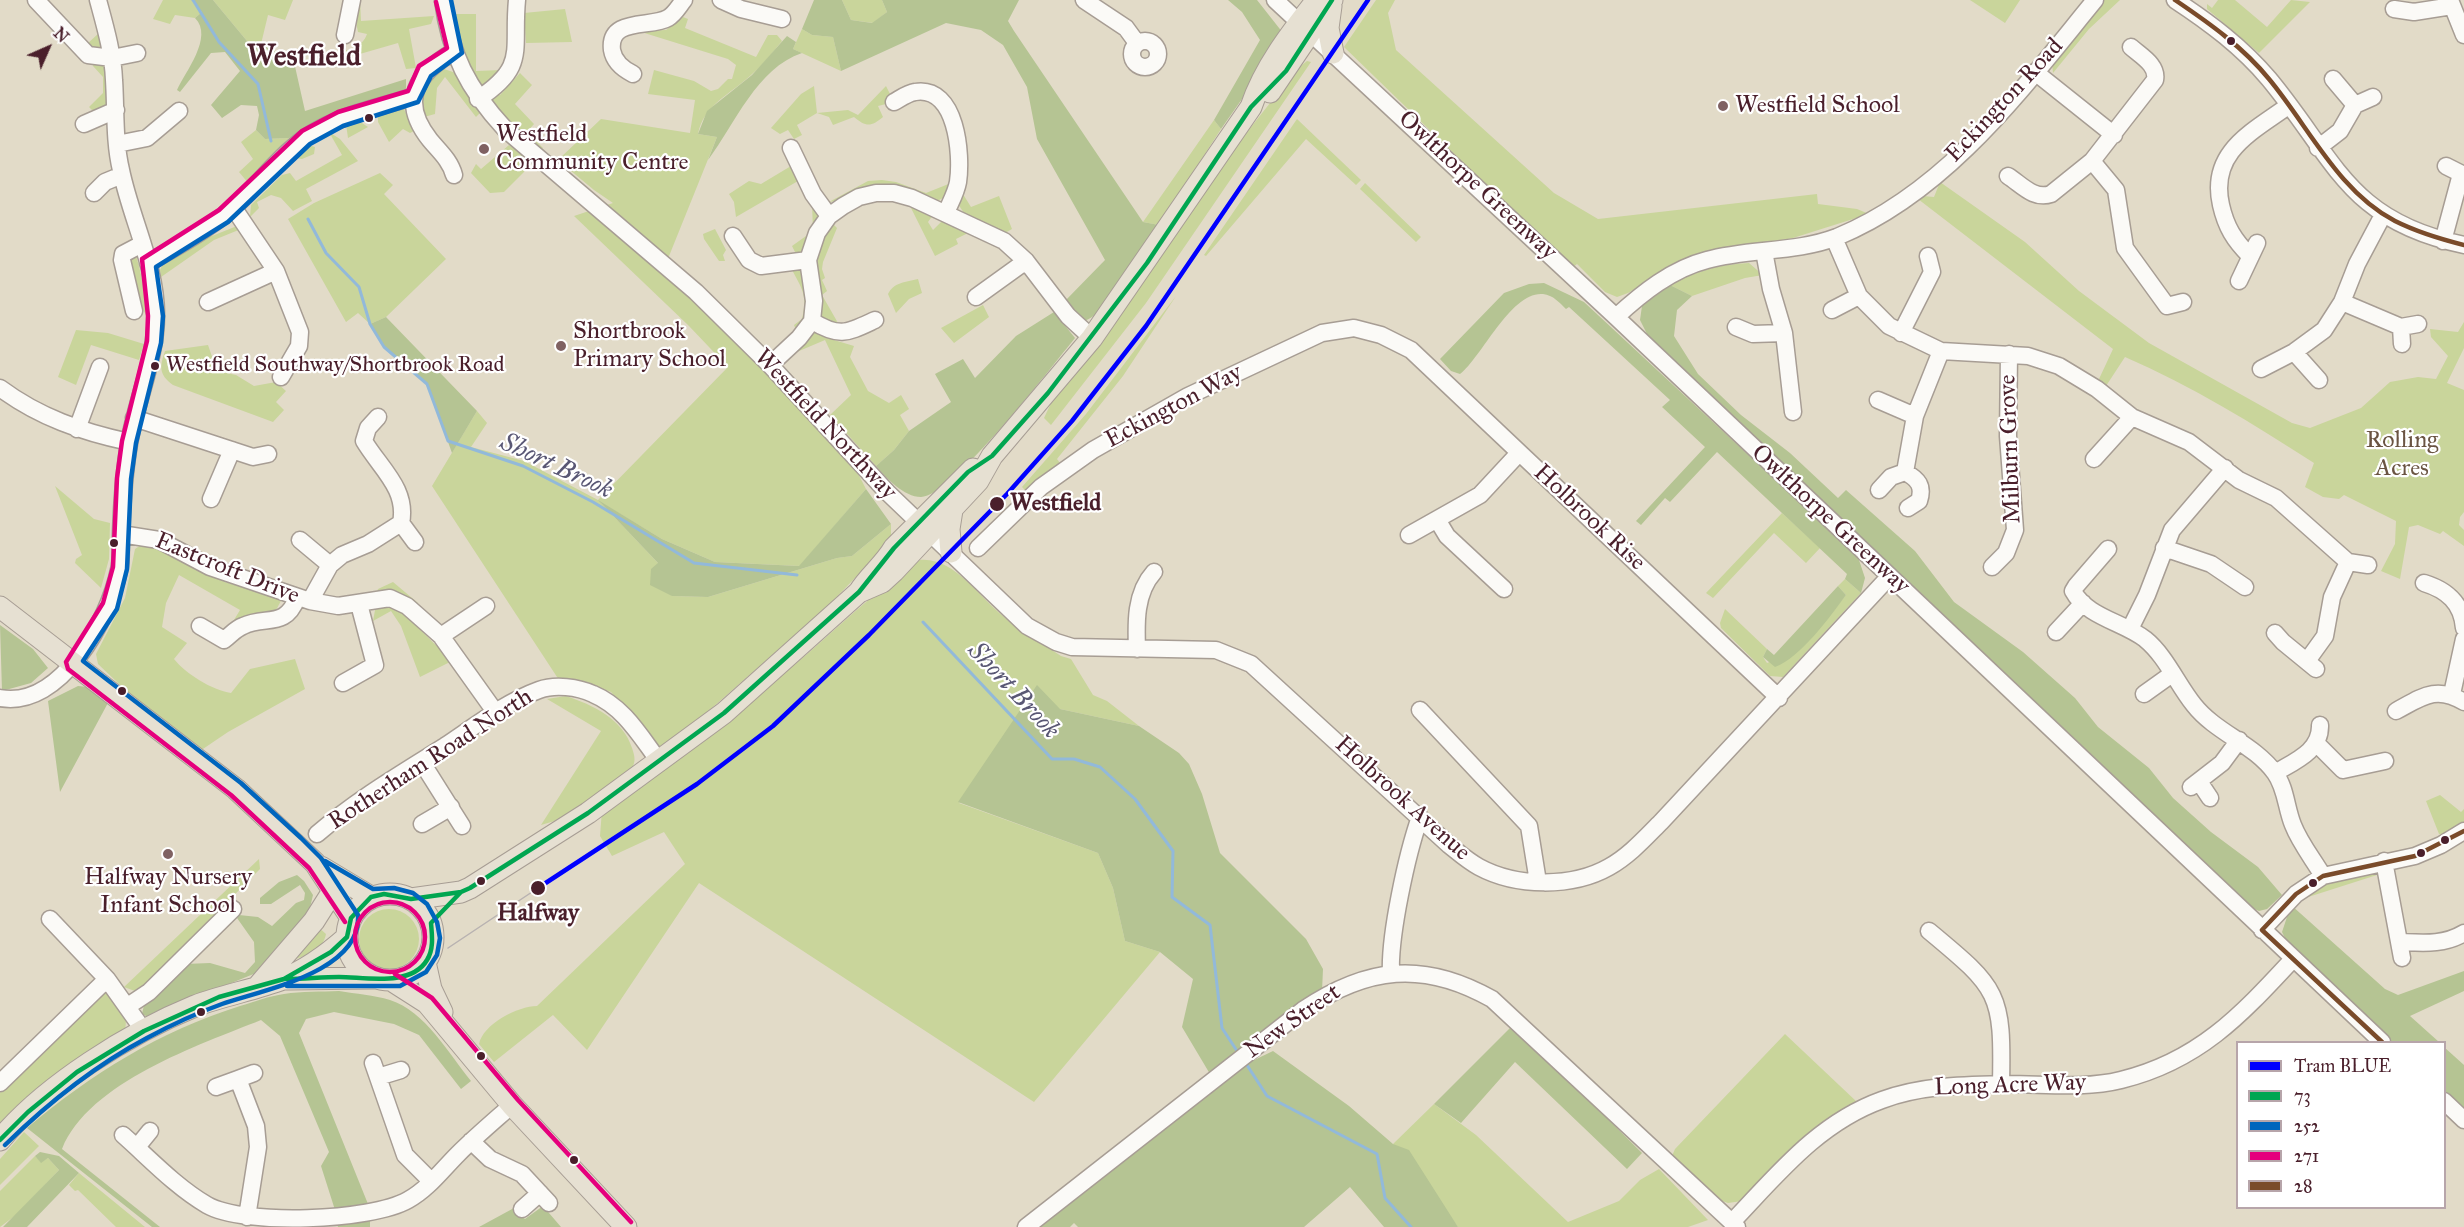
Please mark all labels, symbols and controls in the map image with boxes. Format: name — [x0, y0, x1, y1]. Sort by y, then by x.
north arrow — [18, 18, 78, 78]
text: N — [50, 23, 73, 46]
street label: Eckington Road — [1940, 33, 2070, 169]
unlabelled marker — [2225, 35, 2237, 47]
district label: Westfield — [247, 40, 361, 76]
place label: Westfield School — [1735, 92, 1900, 120]
marker: Westfield School — [1716, 99, 1730, 113]
street label: Owlthorpe Greenway — [1392, 105, 1562, 267]
unlabelled marker — [363, 112, 375, 124]
place label: Westfield Community Centre — [496, 121, 688, 177]
marker: Westfield Community Centre — [477, 142, 491, 156]
place label: Shortbrook Primary School — [573, 318, 726, 374]
marker: Shortbrook Primary School — [554, 339, 568, 353]
street label: Westfield Northway — [748, 343, 902, 507]
place label: Westfield Southway/Shortbrook Road — [166, 353, 504, 379]
street label: Eckington Way — [1101, 359, 1247, 455]
marker: Westfield Southway/Shortbrook Road — [149, 360, 161, 372]
street label: Milburn Grove — [1994, 374, 2028, 524]
water label: Short Brook — [495, 427, 617, 507]
park label: Rolling Acres — [2366, 427, 2438, 483]
street label: Owlthorpe Greenway — [1745, 439, 1915, 601]
street label: Holbrook Rise — [1527, 459, 1651, 577]
place label: Westfield — [1010, 490, 1101, 518]
marker: Westfield — [988, 495, 1006, 513]
street label: Eastcroft Drive — [151, 527, 303, 611]
unlabelled marker — [108, 537, 120, 549]
water label: Short Brook — [960, 636, 1066, 746]
street label: Rotherham Road North — [324, 683, 538, 837]
unlabelled marker — [116, 685, 128, 697]
street label: Holbrook Avenue — [1328, 731, 1476, 867]
unlabelled marker — [2439, 834, 2451, 846]
marker: Halfway Nursery Infant School — [161, 847, 175, 861]
unlabelled marker — [2415, 847, 2427, 859]
place label: Halfway Nursery Infant School — [84, 864, 252, 920]
unlabelled marker — [475, 875, 487, 887]
unlabelled marker — [2307, 877, 2319, 889]
marker: Halfway — [529, 879, 547, 897]
place label: Halfway — [497, 900, 579, 928]
street label: New Street — [1239, 979, 1347, 1065]
unlabelled marker — [195, 1006, 207, 1018]
legend — [2236, 1041, 2446, 1209]
unlabelled marker — [475, 1050, 487, 1062]
text: Tram BLUE — [2294, 1055, 2391, 1077]
street label: Long Acre Way — [1933, 1069, 2087, 1103]
text: 73 — [2294, 1085, 2311, 1107]
text: 252 — [2294, 1115, 2320, 1137]
text: 271 — [2294, 1145, 2319, 1167]
unlabelled marker — [568, 1154, 580, 1166]
text: 28 — [2294, 1175, 2312, 1197]

